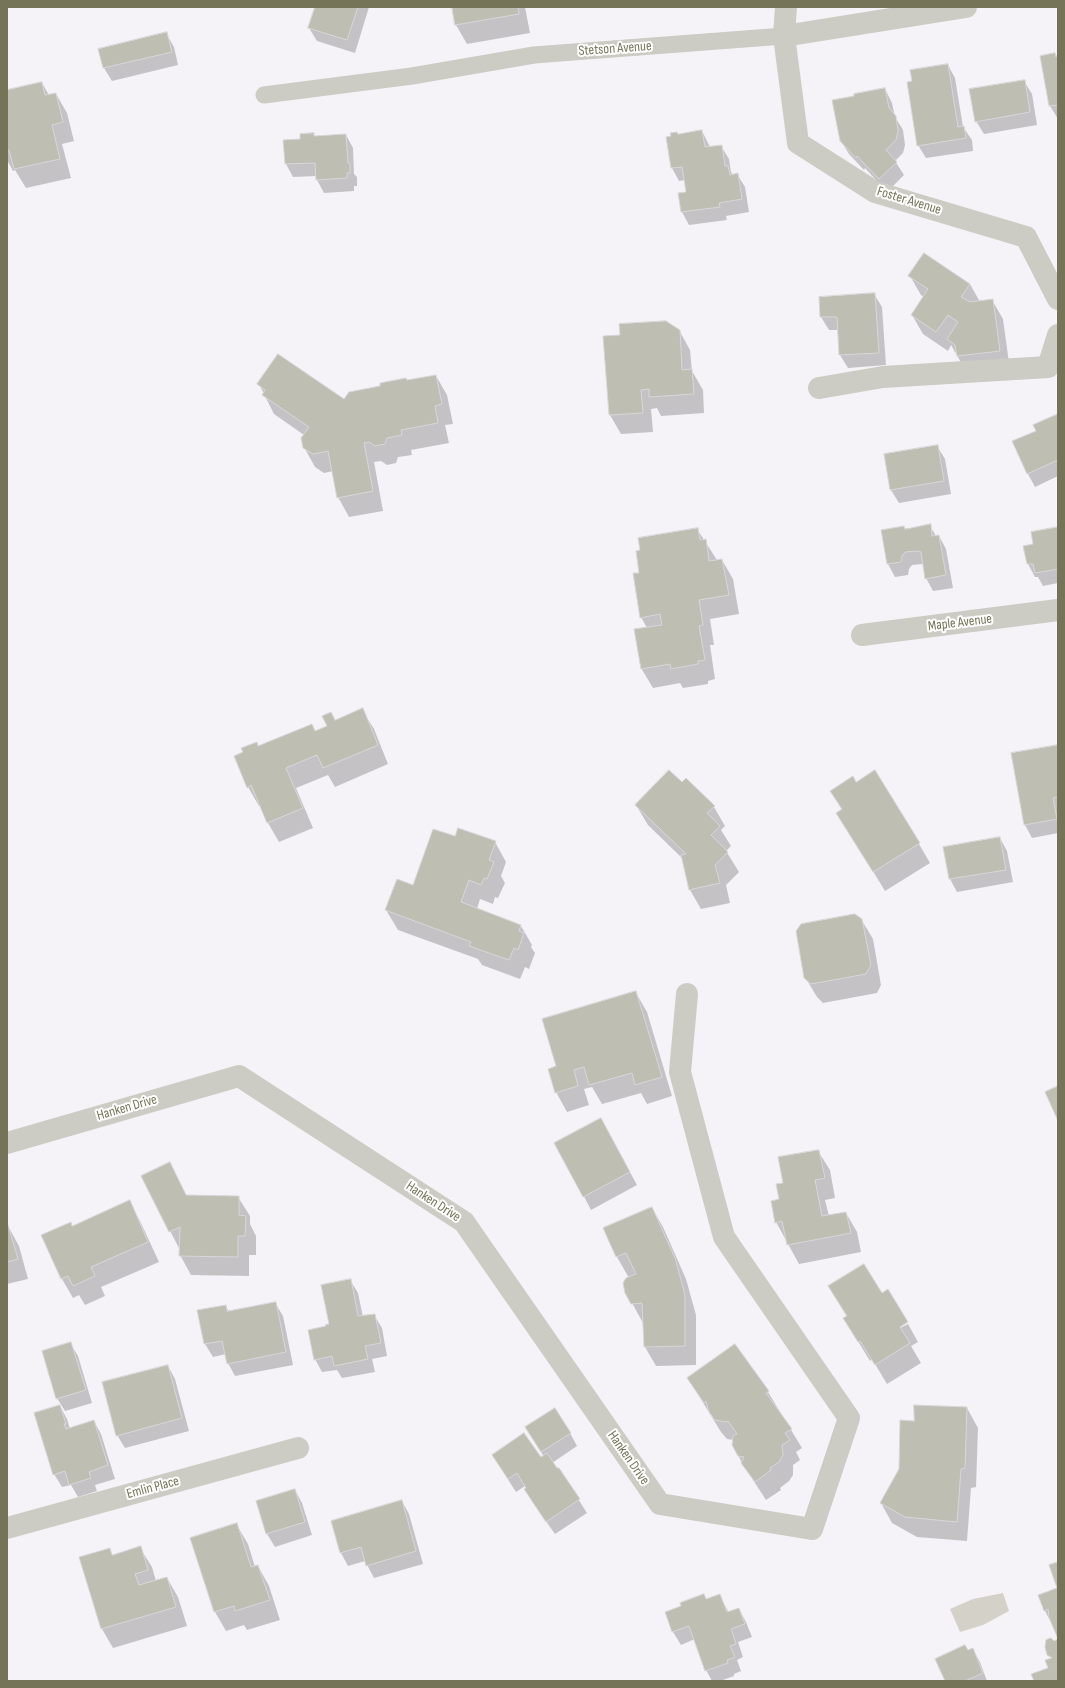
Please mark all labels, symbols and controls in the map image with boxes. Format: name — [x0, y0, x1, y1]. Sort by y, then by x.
street label: Stetson Avenue — [578, 38, 652, 60]
street label: Foster Avenue — [875, 183, 943, 219]
street label: Maple Avenue — [927, 611, 993, 635]
street label: Hanken Drive — [95, 1091, 159, 1125]
street label: Hanken Drive — [402, 1178, 464, 1226]
street label: Hanken Drive — [603, 1428, 653, 1488]
street label: Emlin Place — [125, 1473, 181, 1503]

